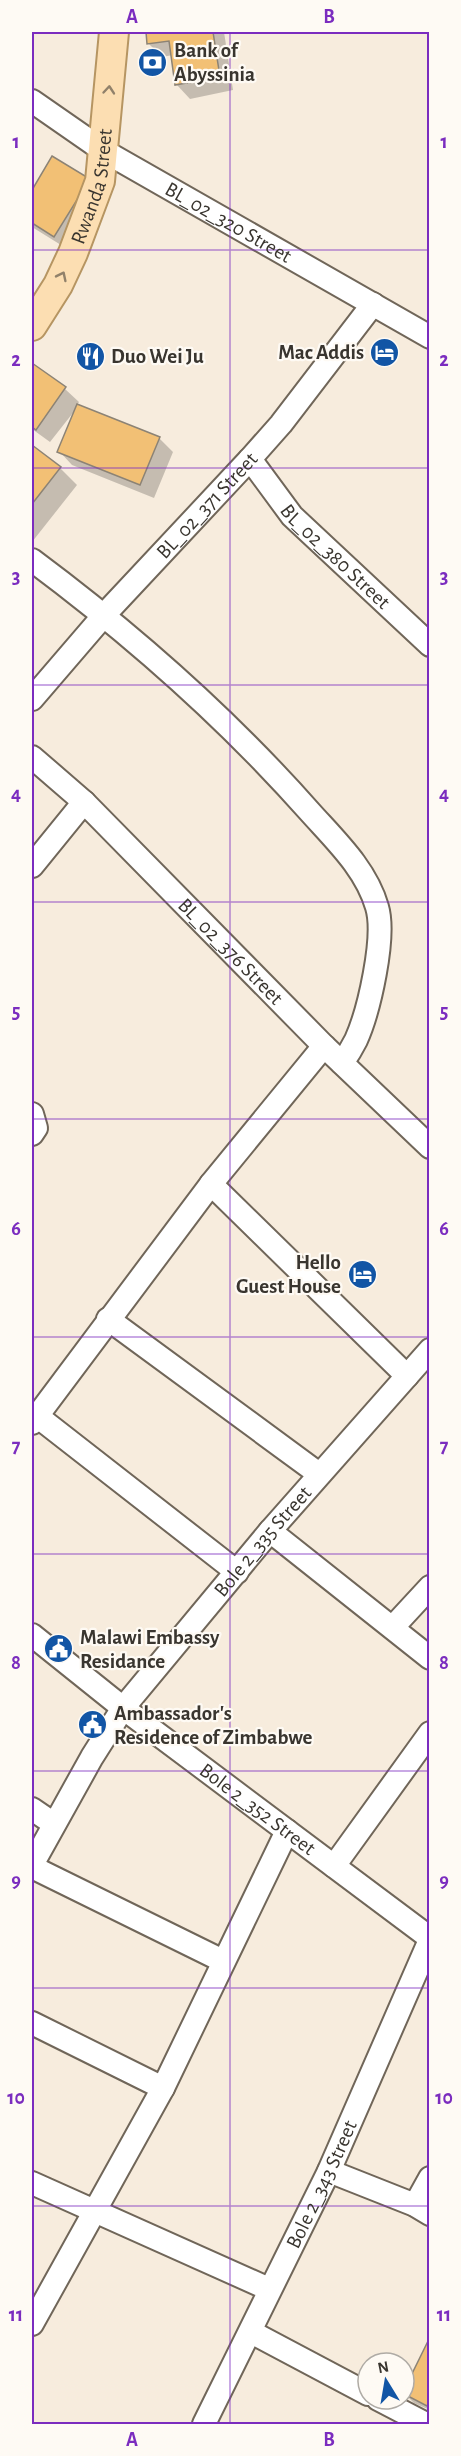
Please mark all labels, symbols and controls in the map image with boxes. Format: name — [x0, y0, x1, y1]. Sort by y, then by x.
text: A — [126, 7, 138, 27]
text: B — [323, 7, 335, 27]
place label: Bank of Abyssinia — [174, 40, 255, 85]
bank icon: Bank of Abyssinia — [137, 46, 169, 78]
one-way arrow — [103, 85, 116, 94]
street label: Rwanda Street — [67, 127, 116, 247]
text: 1 — [12, 132, 20, 152]
text: 1 — [440, 132, 448, 152]
street label: BL_02_320 Street — [161, 178, 295, 267]
one-way arrow — [54, 272, 66, 283]
hotel icon: Mac Addis — [369, 336, 401, 368]
restaurant icon: Duo Wei Ju — [74, 340, 106, 372]
place label: Mac Addis — [278, 342, 364, 363]
place label: Duo Wei Ju — [111, 346, 204, 367]
text: 2 — [11, 350, 21, 370]
text: 2 — [439, 350, 449, 370]
street label: BL_02_371 Street — [153, 448, 262, 563]
street label: BL_02_380 Street — [276, 500, 394, 613]
text: 3 — [12, 567, 20, 587]
text: 3 — [440, 567, 448, 587]
text: 4 — [11, 784, 21, 804]
text: 4 — [439, 784, 449, 804]
street label: BL_02_376 Street — [174, 894, 287, 1009]
text: 5 — [12, 1002, 20, 1022]
text: 5 — [440, 1002, 448, 1022]
text: 6 — [11, 1219, 21, 1239]
text: 6 — [439, 1219, 449, 1239]
place label: Hello Guest House — [236, 1252, 341, 1297]
hotel icon: Hello Guest House — [346, 1258, 378, 1290]
text: 7 — [12, 1436, 21, 1456]
text: 7 — [440, 1436, 449, 1456]
street label: Bole 2_335 Street — [210, 1482, 316, 1601]
place label: Malawi Embassy Residance — [80, 1627, 220, 1672]
public building icon: Malawi Embassy Residance — [43, 1633, 75, 1665]
text: 8 — [11, 1653, 21, 1673]
text: 8 — [439, 1653, 449, 1673]
place label: Ambassador's Residence of Zimbabwe — [114, 1703, 313, 1748]
public building icon: Ambassador's Residence of Zimbabwe — [77, 1709, 109, 1741]
street label: Bole 2_352 Street — [196, 1759, 319, 1859]
text: 9 — [11, 1871, 21, 1891]
text: 9 — [439, 1871, 449, 1891]
text: 10 — [7, 2088, 25, 2108]
text: 10 — [435, 2088, 453, 2108]
street label: Bole 2_343 Street — [282, 2117, 361, 2252]
text: 11 — [9, 2305, 23, 2325]
text: 11 — [437, 2305, 451, 2325]
north arrow — [356, 2351, 416, 2411]
text: N — [376, 2358, 390, 2376]
text: A — [126, 2430, 138, 2450]
text: B — [323, 2430, 335, 2450]

